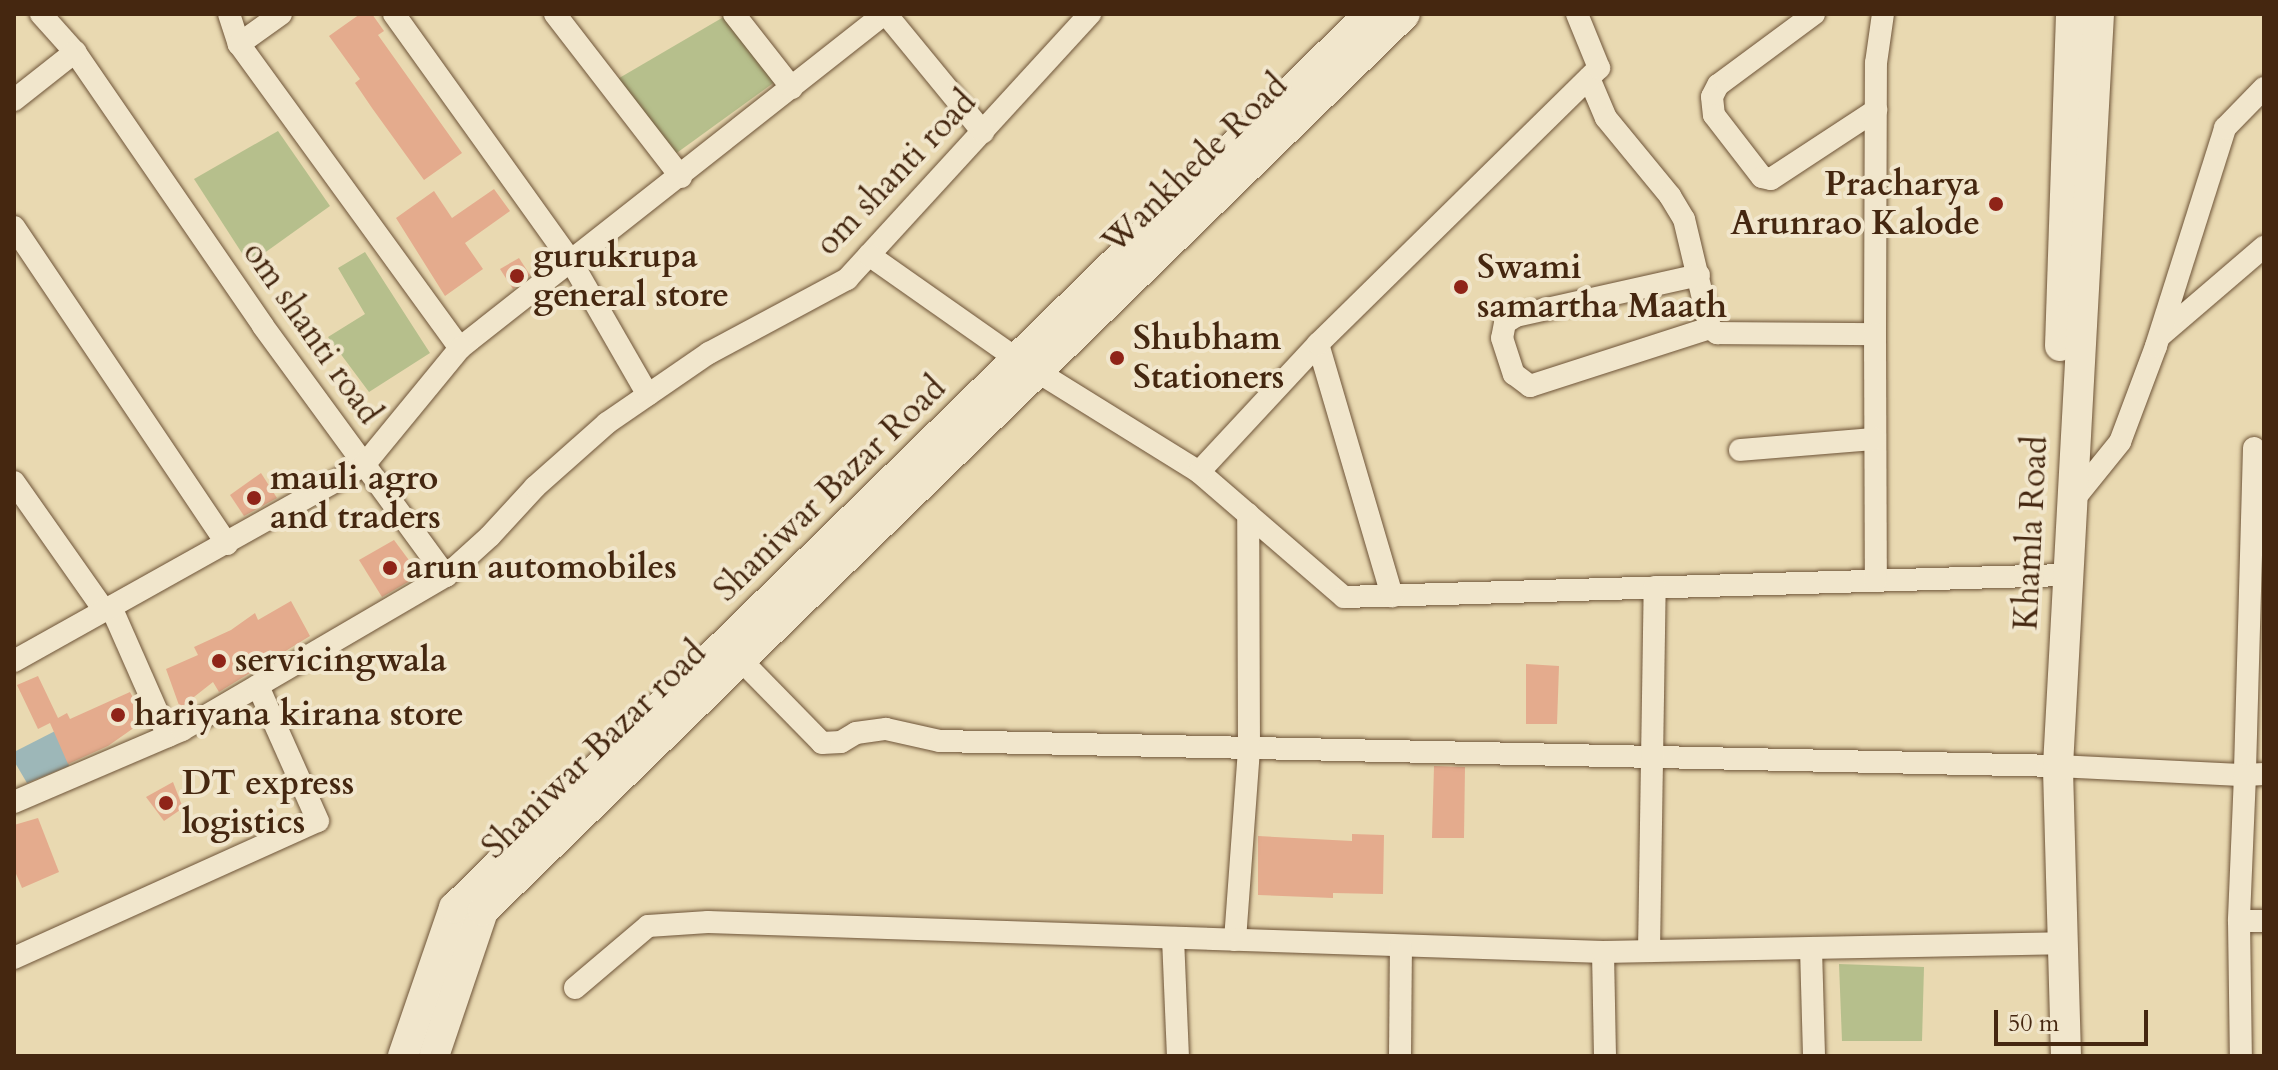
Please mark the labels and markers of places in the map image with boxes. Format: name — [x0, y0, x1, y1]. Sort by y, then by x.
place label: Pracharya Arunrao Kalode — [1731, 164, 1980, 244]
marker: Pracharya Arunrao Kalode — [1987, 195, 2005, 213]
place label: gurukrupa general store — [533, 236, 729, 316]
place label: Swami samartha Maath — [1477, 247, 1727, 326]
marker: gurukrupa general store — [508, 267, 526, 285]
marker: Swami samartha Maath — [1452, 278, 1470, 296]
place label: Shubham Stationers — [1133, 318, 1284, 398]
marker: Shubham Stationers — [1108, 349, 1126, 367]
place label: mauli agro and traders — [270, 458, 441, 538]
marker: mauli agro and traders — [245, 489, 263, 507]
place label: arun automobiles — [406, 548, 677, 588]
marker: arun automobiles — [381, 559, 399, 577]
place label: servicingwala — [235, 641, 447, 681]
marker: servicingwala — [210, 652, 228, 670]
place label: hariyana kirana store — [134, 695, 464, 735]
marker: hariyana kirana store — [109, 706, 127, 724]
place label: DT express logistics — [182, 763, 354, 842]
marker: DT express logistics — [157, 794, 175, 812]

